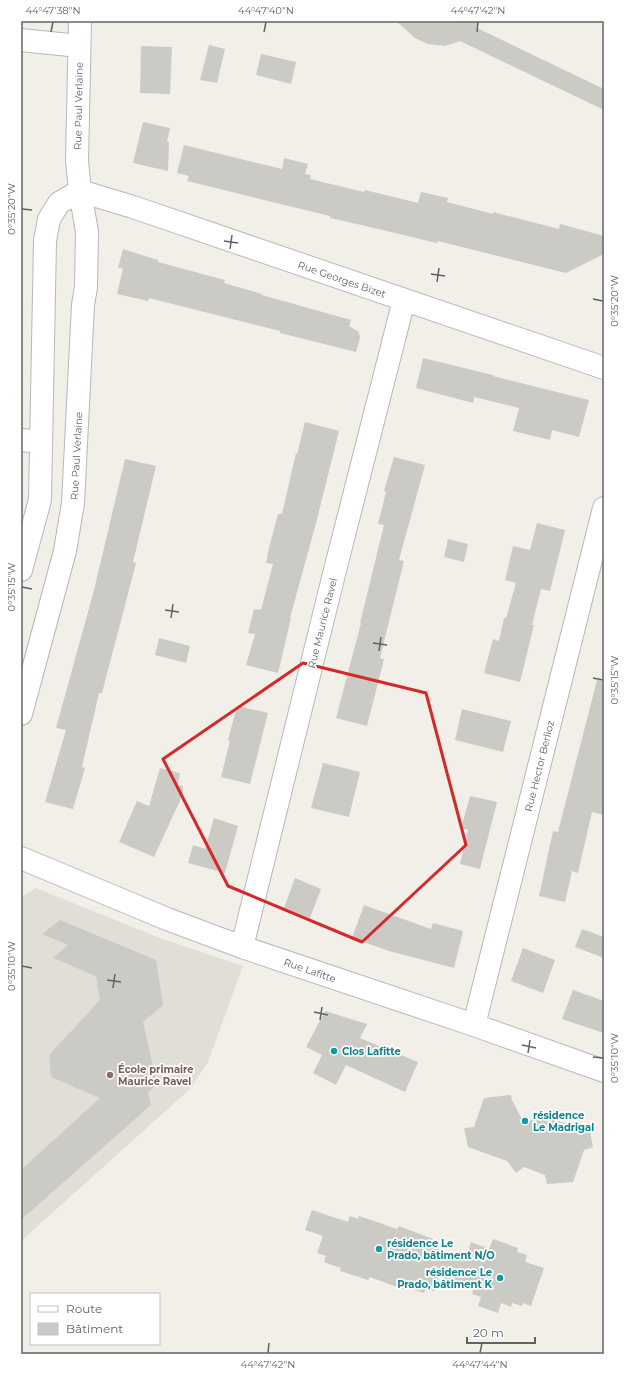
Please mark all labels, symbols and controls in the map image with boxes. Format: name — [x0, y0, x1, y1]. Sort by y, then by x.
text: 44°47'38"N — [25, 4, 81, 17]
text: 44°47'40"N — [238, 4, 294, 17]
text: 44°47'42"N — [451, 4, 505, 17]
street label: Rue Paul Verlaine — [71, 62, 86, 150]
text: 0°35'20"W — [5, 183, 18, 235]
street label: Rue Georges Bizet — [296, 258, 388, 301]
text: 0°35'20"W — [608, 275, 621, 327]
street label: Rue Paul Verlaine — [68, 412, 85, 500]
text: 0°35'15"W — [5, 563, 18, 611]
street label: Rue Maurice Ravel — [305, 577, 340, 670]
text: 0°35'15"W — [608, 656, 621, 704]
street label: Rue Hector Berlioz — [522, 719, 557, 813]
text: 0°35'10"W — [5, 941, 18, 991]
street label: Rue Lafitte — [282, 955, 338, 985]
text: 0°35'10"W — [608, 1033, 621, 1083]
place label: Clos Lafitte — [342, 1045, 401, 1058]
marker: Clos Lafitte — [329, 1046, 339, 1056]
place label: École primaire Maurice Ravel — [118, 1063, 194, 1088]
marker: École primaire Maurice Ravel — [105, 1070, 115, 1080]
place label: résidence Le Madrigal — [533, 1109, 594, 1134]
marker: résidence Le Madrigal — [520, 1116, 530, 1126]
place label: résidence Le Prado, bâtiment N/O — [387, 1237, 495, 1262]
marker: résidence Le Prado, bâtiment N/O — [374, 1244, 384, 1254]
place label: résidence Le Prado, bâtiment K — [397, 1266, 493, 1291]
marker: résidence Le Prado, bâtiment K — [495, 1273, 505, 1283]
legend — [30, 1293, 160, 1345]
text: Route — [66, 1301, 102, 1316]
scale bar — [467, 1319, 535, 1345]
text: Bâtiment — [66, 1321, 123, 1336]
text: 20 m — [473, 1325, 504, 1340]
text: 44°47'42"N — [241, 1358, 295, 1371]
text: 44°47'44"N — [452, 1358, 508, 1371]

